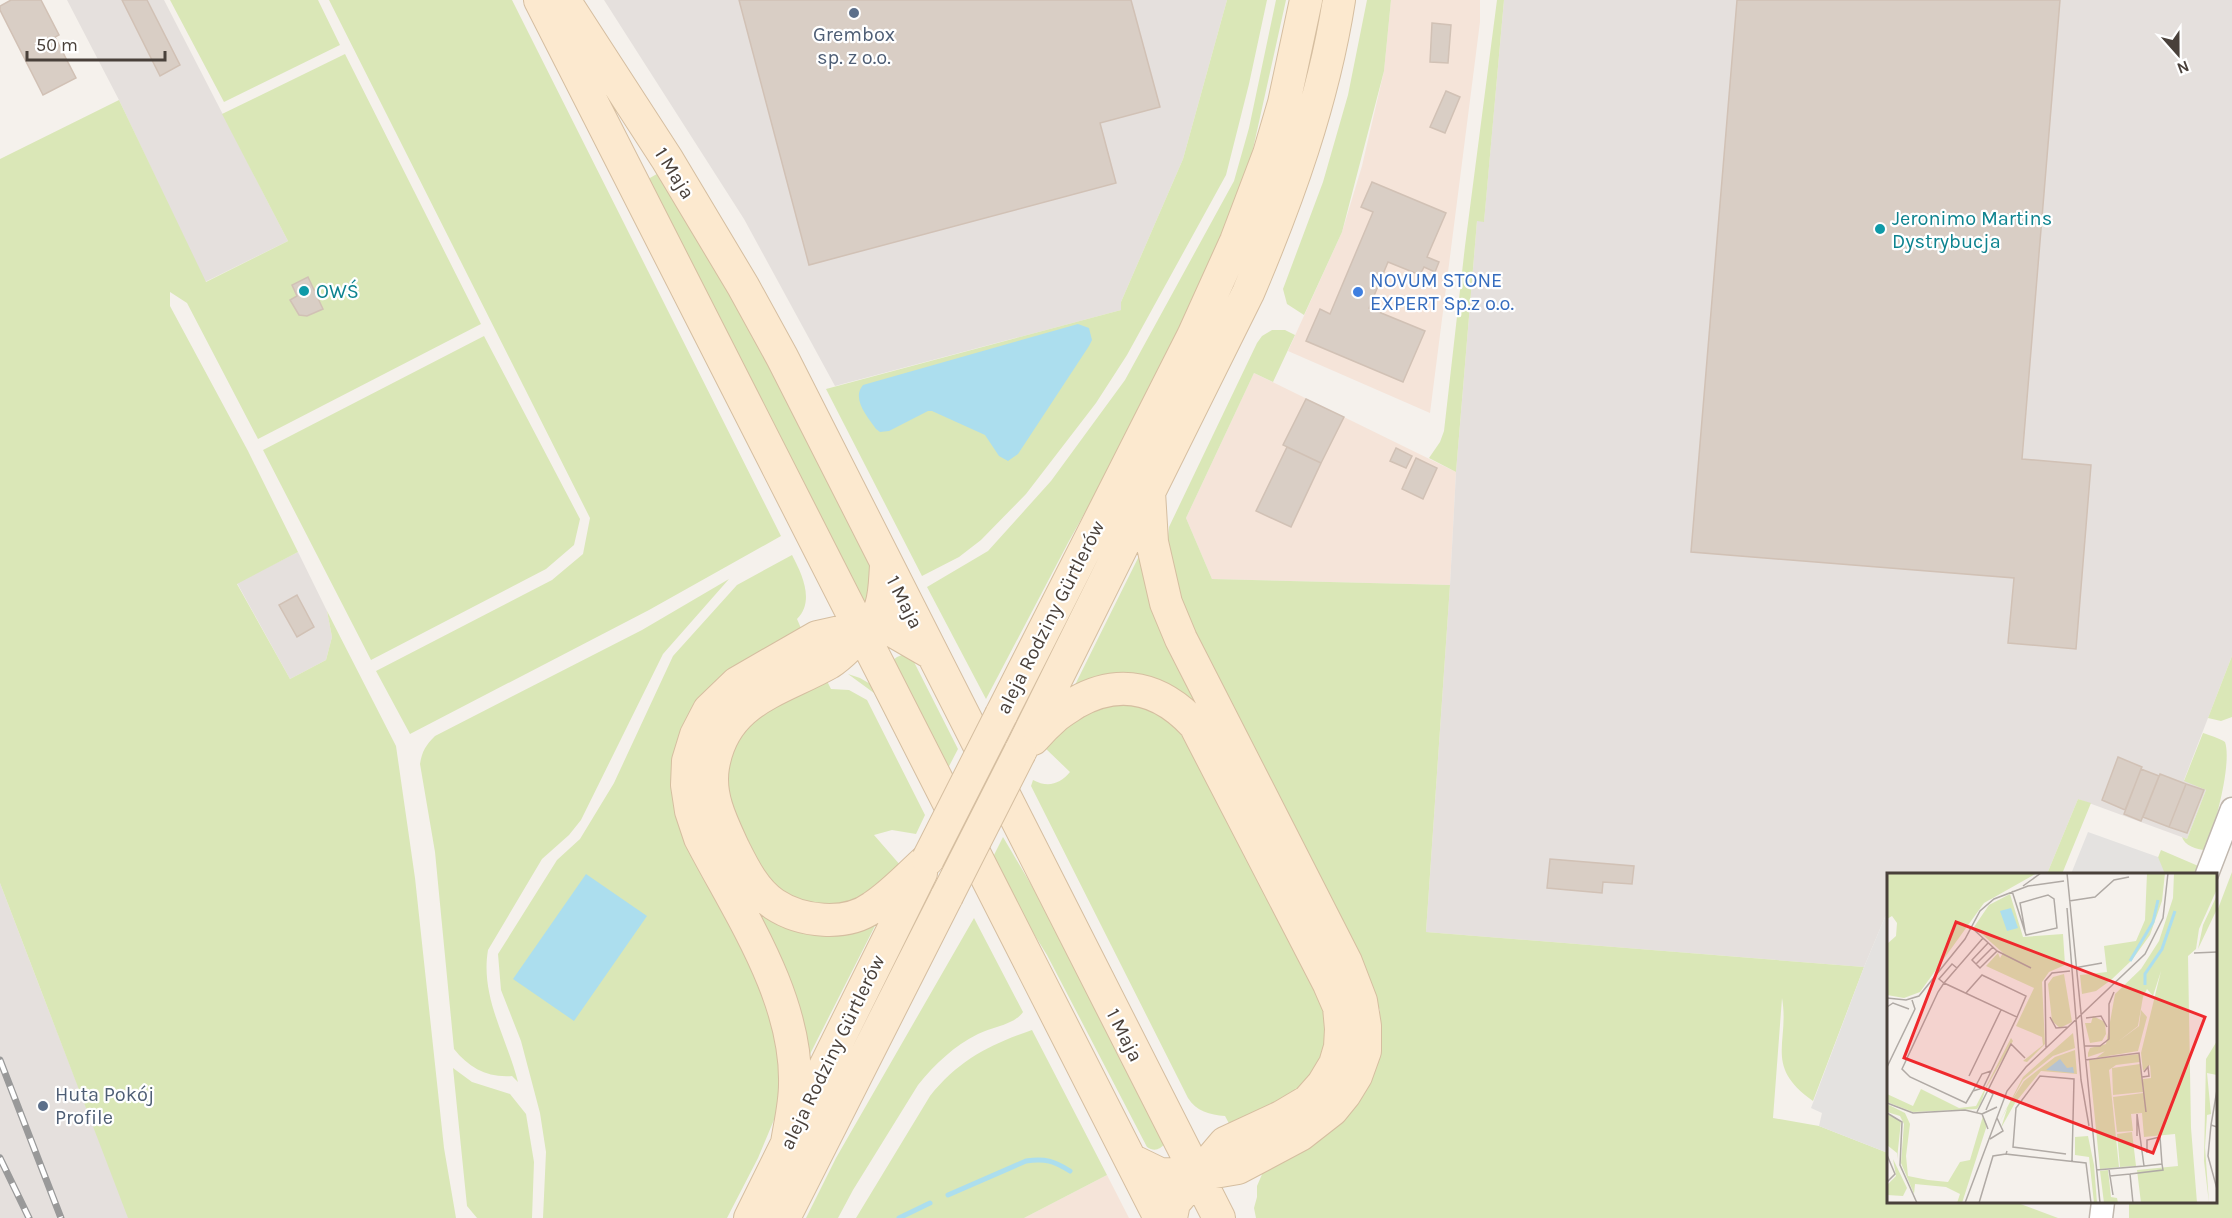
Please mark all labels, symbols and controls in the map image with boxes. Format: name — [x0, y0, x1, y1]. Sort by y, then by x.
marker: Grembox sp. z o.o. — [847, 6, 861, 20]
place label: Grembox sp. z o.o. — [813, 23, 895, 69]
scale bar — [27, 24, 165, 62]
north arrow — [2148, 24, 2208, 84]
text: 50 m — [36, 34, 78, 56]
text: N — [2174, 57, 2192, 78]
street label: 1 Maja — [650, 143, 699, 203]
place label: Jeronimo Martins Dystrybucja — [1892, 207, 2052, 253]
marker: Jeronimo Martins Dystrybucja — [1873, 222, 1887, 236]
place label: NOVUM STONE EXPERT Sp.z o.o. — [1370, 269, 1514, 315]
place label: OWŚ — [316, 279, 359, 303]
marker: OWŚ — [297, 284, 311, 298]
marker: NOVUM STONE EXPERT Sp.z o.o. — [1351, 285, 1365, 299]
street label: aleja Rodziny Gürtlerów — [992, 516, 1109, 718]
street label: 1 Maja — [881, 572, 928, 633]
inset map — [1887, 873, 2217, 1203]
street label: aleja Rodziny Gürtlerów — [775, 951, 890, 1153]
street label: 1 Maja — [1101, 1005, 1148, 1066]
place label: Huta Pokój Profile — [55, 1083, 154, 1129]
marker: Huta Pokój Profile — [36, 1099, 50, 1113]

